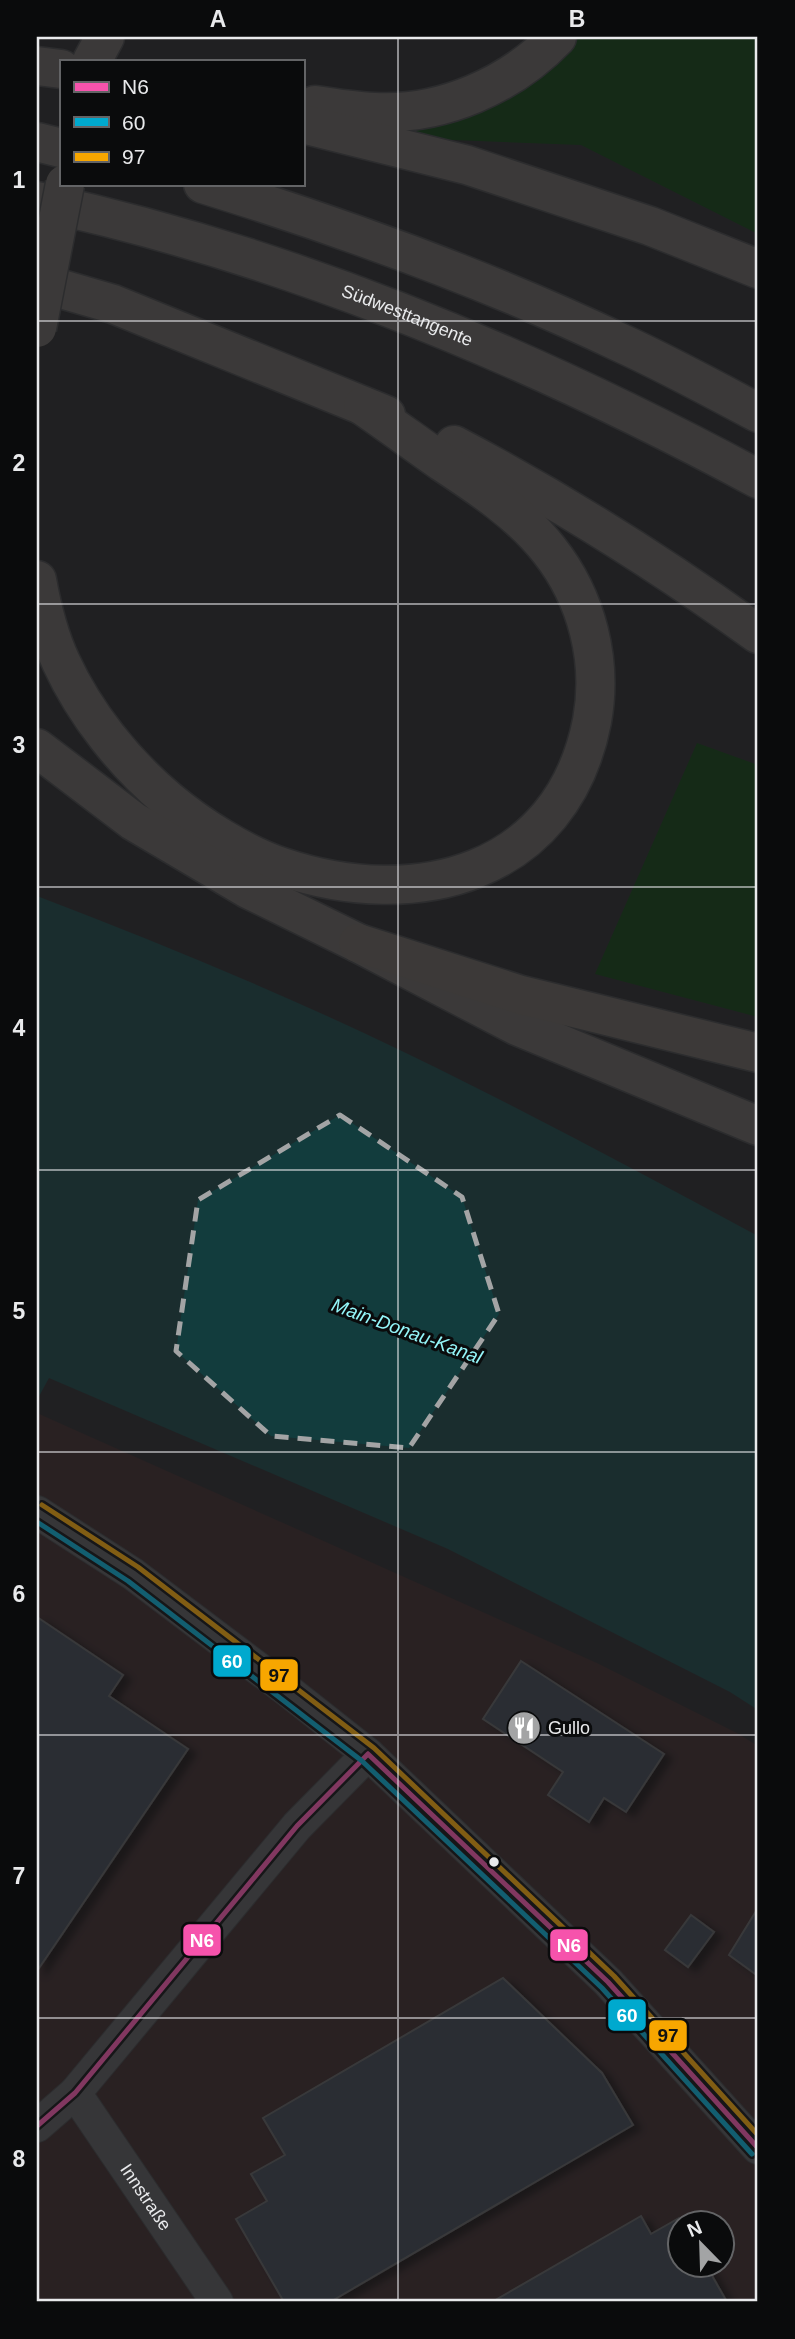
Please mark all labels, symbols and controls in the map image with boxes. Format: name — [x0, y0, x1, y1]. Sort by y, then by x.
text: A — [210, 6, 226, 32]
text: B — [569, 6, 585, 32]
legend — [60, 60, 304, 186]
text: N6 — [122, 75, 149, 98]
text: 60 — [122, 111, 145, 134]
text: 97 — [122, 145, 145, 168]
text: 1 — [13, 167, 26, 193]
street label: Südwesttangente — [339, 281, 476, 350]
text: 2 — [13, 450, 25, 476]
text: 3 — [13, 732, 25, 758]
text: 4 — [13, 1015, 26, 1041]
water label: Main-Donau-Kanal — [329, 1294, 486, 1368]
text: 5 — [13, 1298, 26, 1324]
text: 6 — [13, 1581, 25, 1607]
line badge: 60 — [212, 1644, 252, 1678]
text: 60 — [221, 1651, 243, 1672]
line badge: 97 — [259, 1658, 299, 1692]
text: 97 — [268, 1665, 290, 1686]
restaurant icon: Gullo — [505, 1709, 543, 1747]
place label: Gullo — [548, 1718, 590, 1738]
unlabelled marker — [487, 1855, 501, 1869]
text: 7 — [13, 1863, 25, 1889]
line badge: N6 — [182, 1923, 222, 1957]
line badge: N6 — [549, 1928, 589, 1962]
text: N6 — [190, 1930, 214, 1951]
text: N6 — [557, 1935, 581, 1956]
line badge: 60 — [607, 1998, 647, 2032]
text: 60 — [616, 2005, 638, 2026]
line badge: 97 — [648, 2019, 688, 2052]
text: 97 — [657, 2025, 679, 2046]
text: 8 — [13, 2146, 26, 2172]
street label: Innstraße — [116, 2160, 175, 2234]
north arrow — [666, 2210, 736, 2280]
text: N — [684, 2216, 705, 2241]

